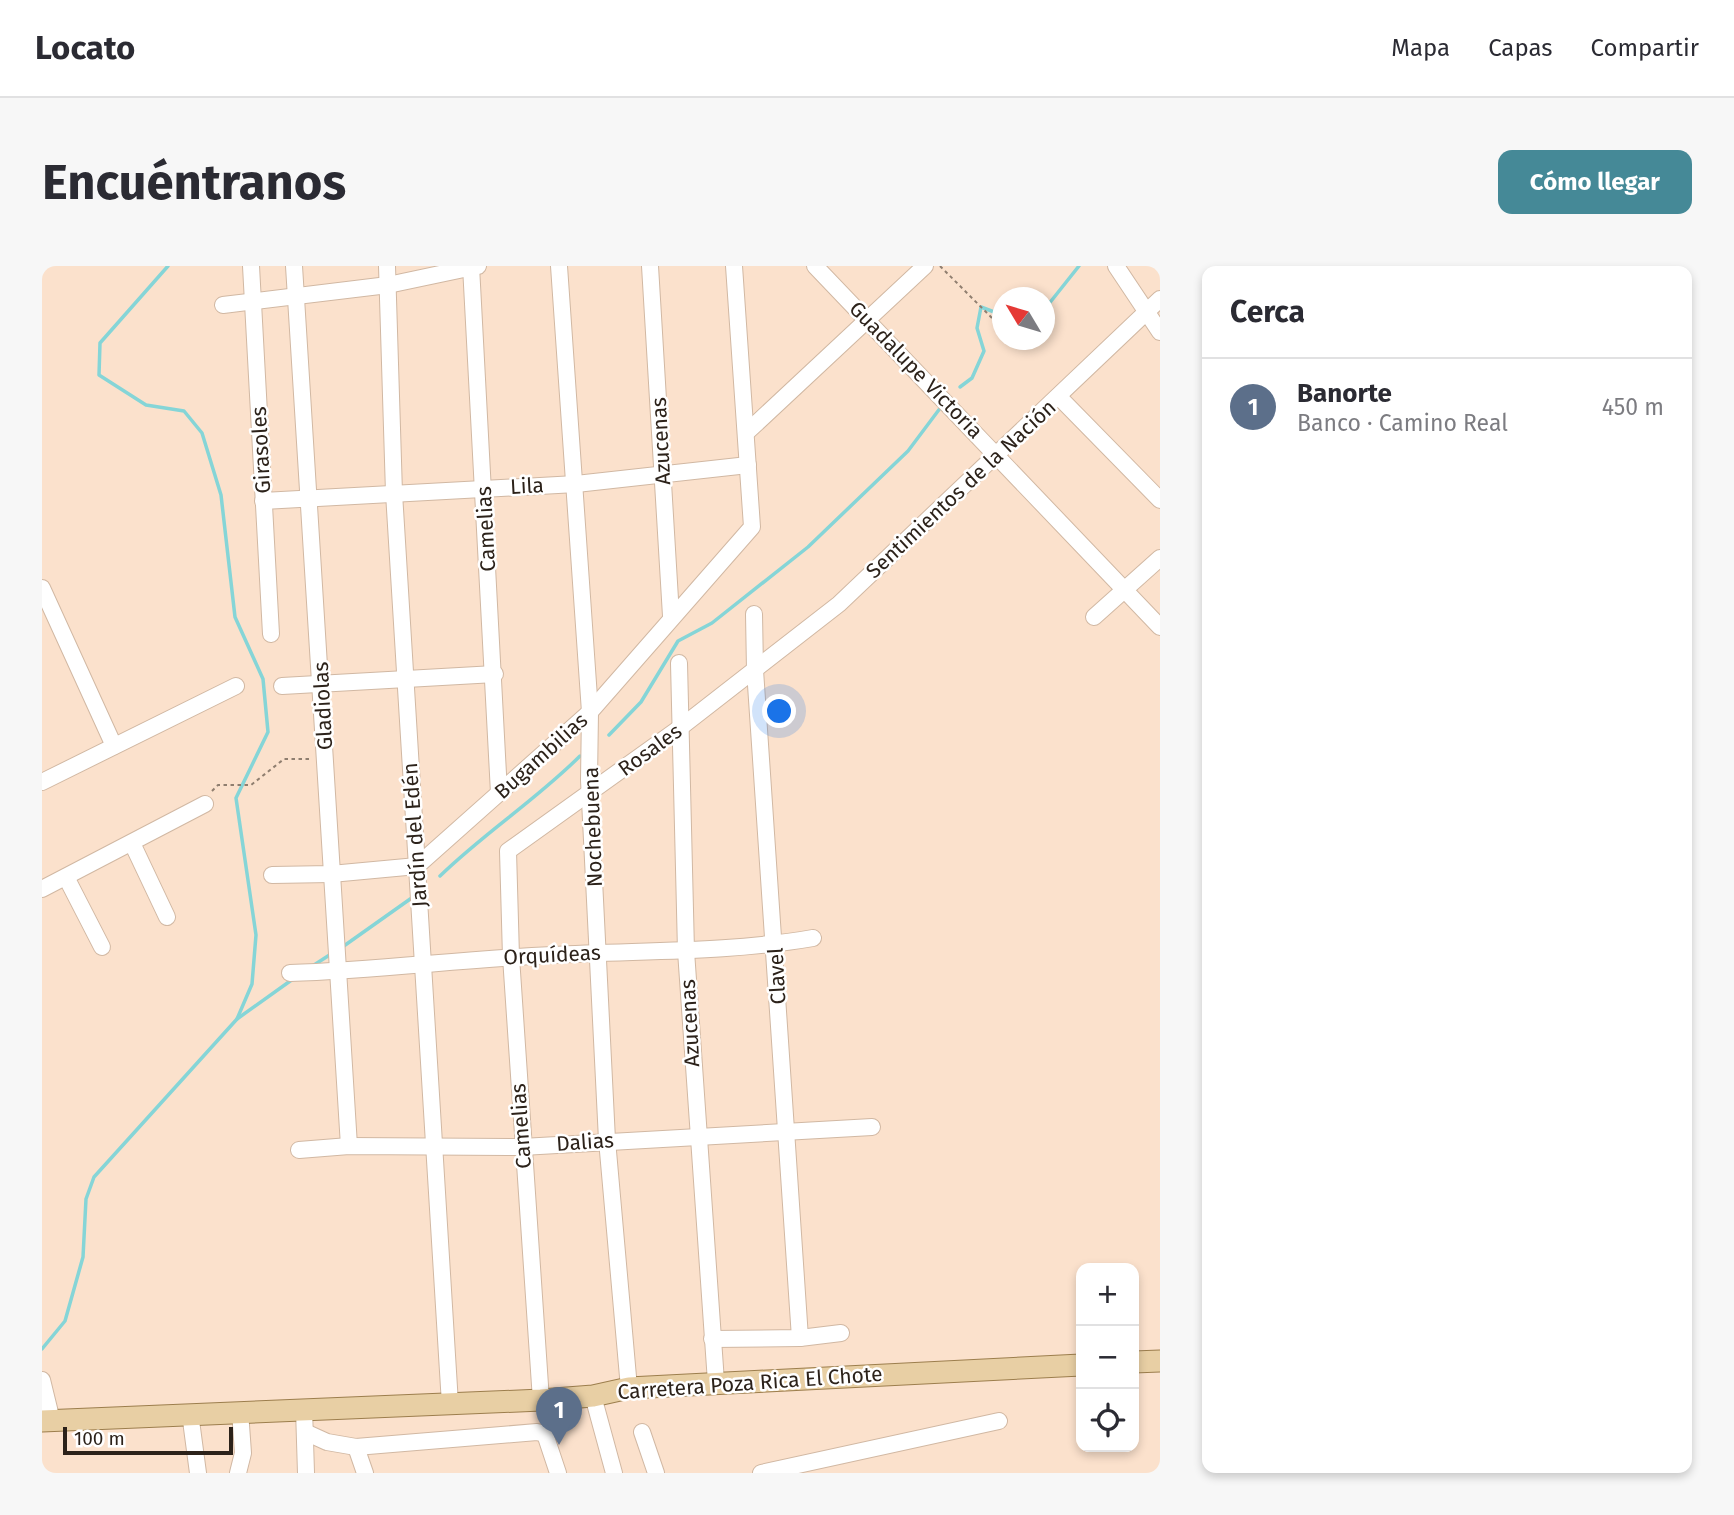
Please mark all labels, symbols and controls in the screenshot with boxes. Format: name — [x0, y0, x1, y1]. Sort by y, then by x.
text: Locato — [35, 28, 135, 68]
text: Mapa — [1391, 34, 1450, 62]
text: Capas — [1488, 34, 1552, 62]
text: Compartir — [1590, 34, 1699, 62]
button: Cómo llegar — [1498, 150, 1692, 214]
text: Encuéntranos — [42, 153, 346, 212]
north arrow — [992, 287, 1055, 350]
text: Cerca — [1230, 294, 1305, 330]
street label: Guadalupe Victoria — [844, 296, 988, 444]
text: Banorte — [1297, 378, 1392, 409]
text: 1 — [1248, 393, 1258, 421]
text: 450 m — [1602, 393, 1664, 421]
street label: Sentimientos de la Nación — [861, 394, 1061, 584]
street label: Azucenas — [646, 396, 676, 485]
street label: Girasoles — [246, 406, 276, 494]
text: Banco · Camino Real — [1297, 409, 1508, 437]
street label: Lila — [509, 472, 545, 500]
street label: Camelias — [471, 485, 501, 572]
street label: Gladiolas — [308, 661, 338, 751]
your location — [762, 694, 796, 728]
street label: Bugambilias — [489, 707, 593, 805]
street label: Rosales — [613, 718, 687, 782]
street label: Jardín del Edén — [397, 762, 433, 908]
street label: Nochebuena — [578, 766, 608, 888]
street label: Orquídeas — [503, 939, 602, 971]
street label: Clavel — [763, 947, 791, 1005]
street label: Azucenas — [675, 978, 705, 1067]
street label: Camelias — [505, 1082, 537, 1170]
street label: Dalias — [555, 1127, 615, 1157]
map controls — [1076, 1263, 1139, 1452]
button: + — [1076, 1263, 1139, 1326]
button: − — [1076, 1326, 1139, 1389]
street label: Carretera Poza Rica El Chote — [617, 1361, 883, 1405]
pin: 1 — [536, 1387, 582, 1445]
button: locate — [1076, 1389, 1139, 1452]
scale bar — [63, 1424, 233, 1456]
text: 100 m — [74, 1427, 125, 1450]

